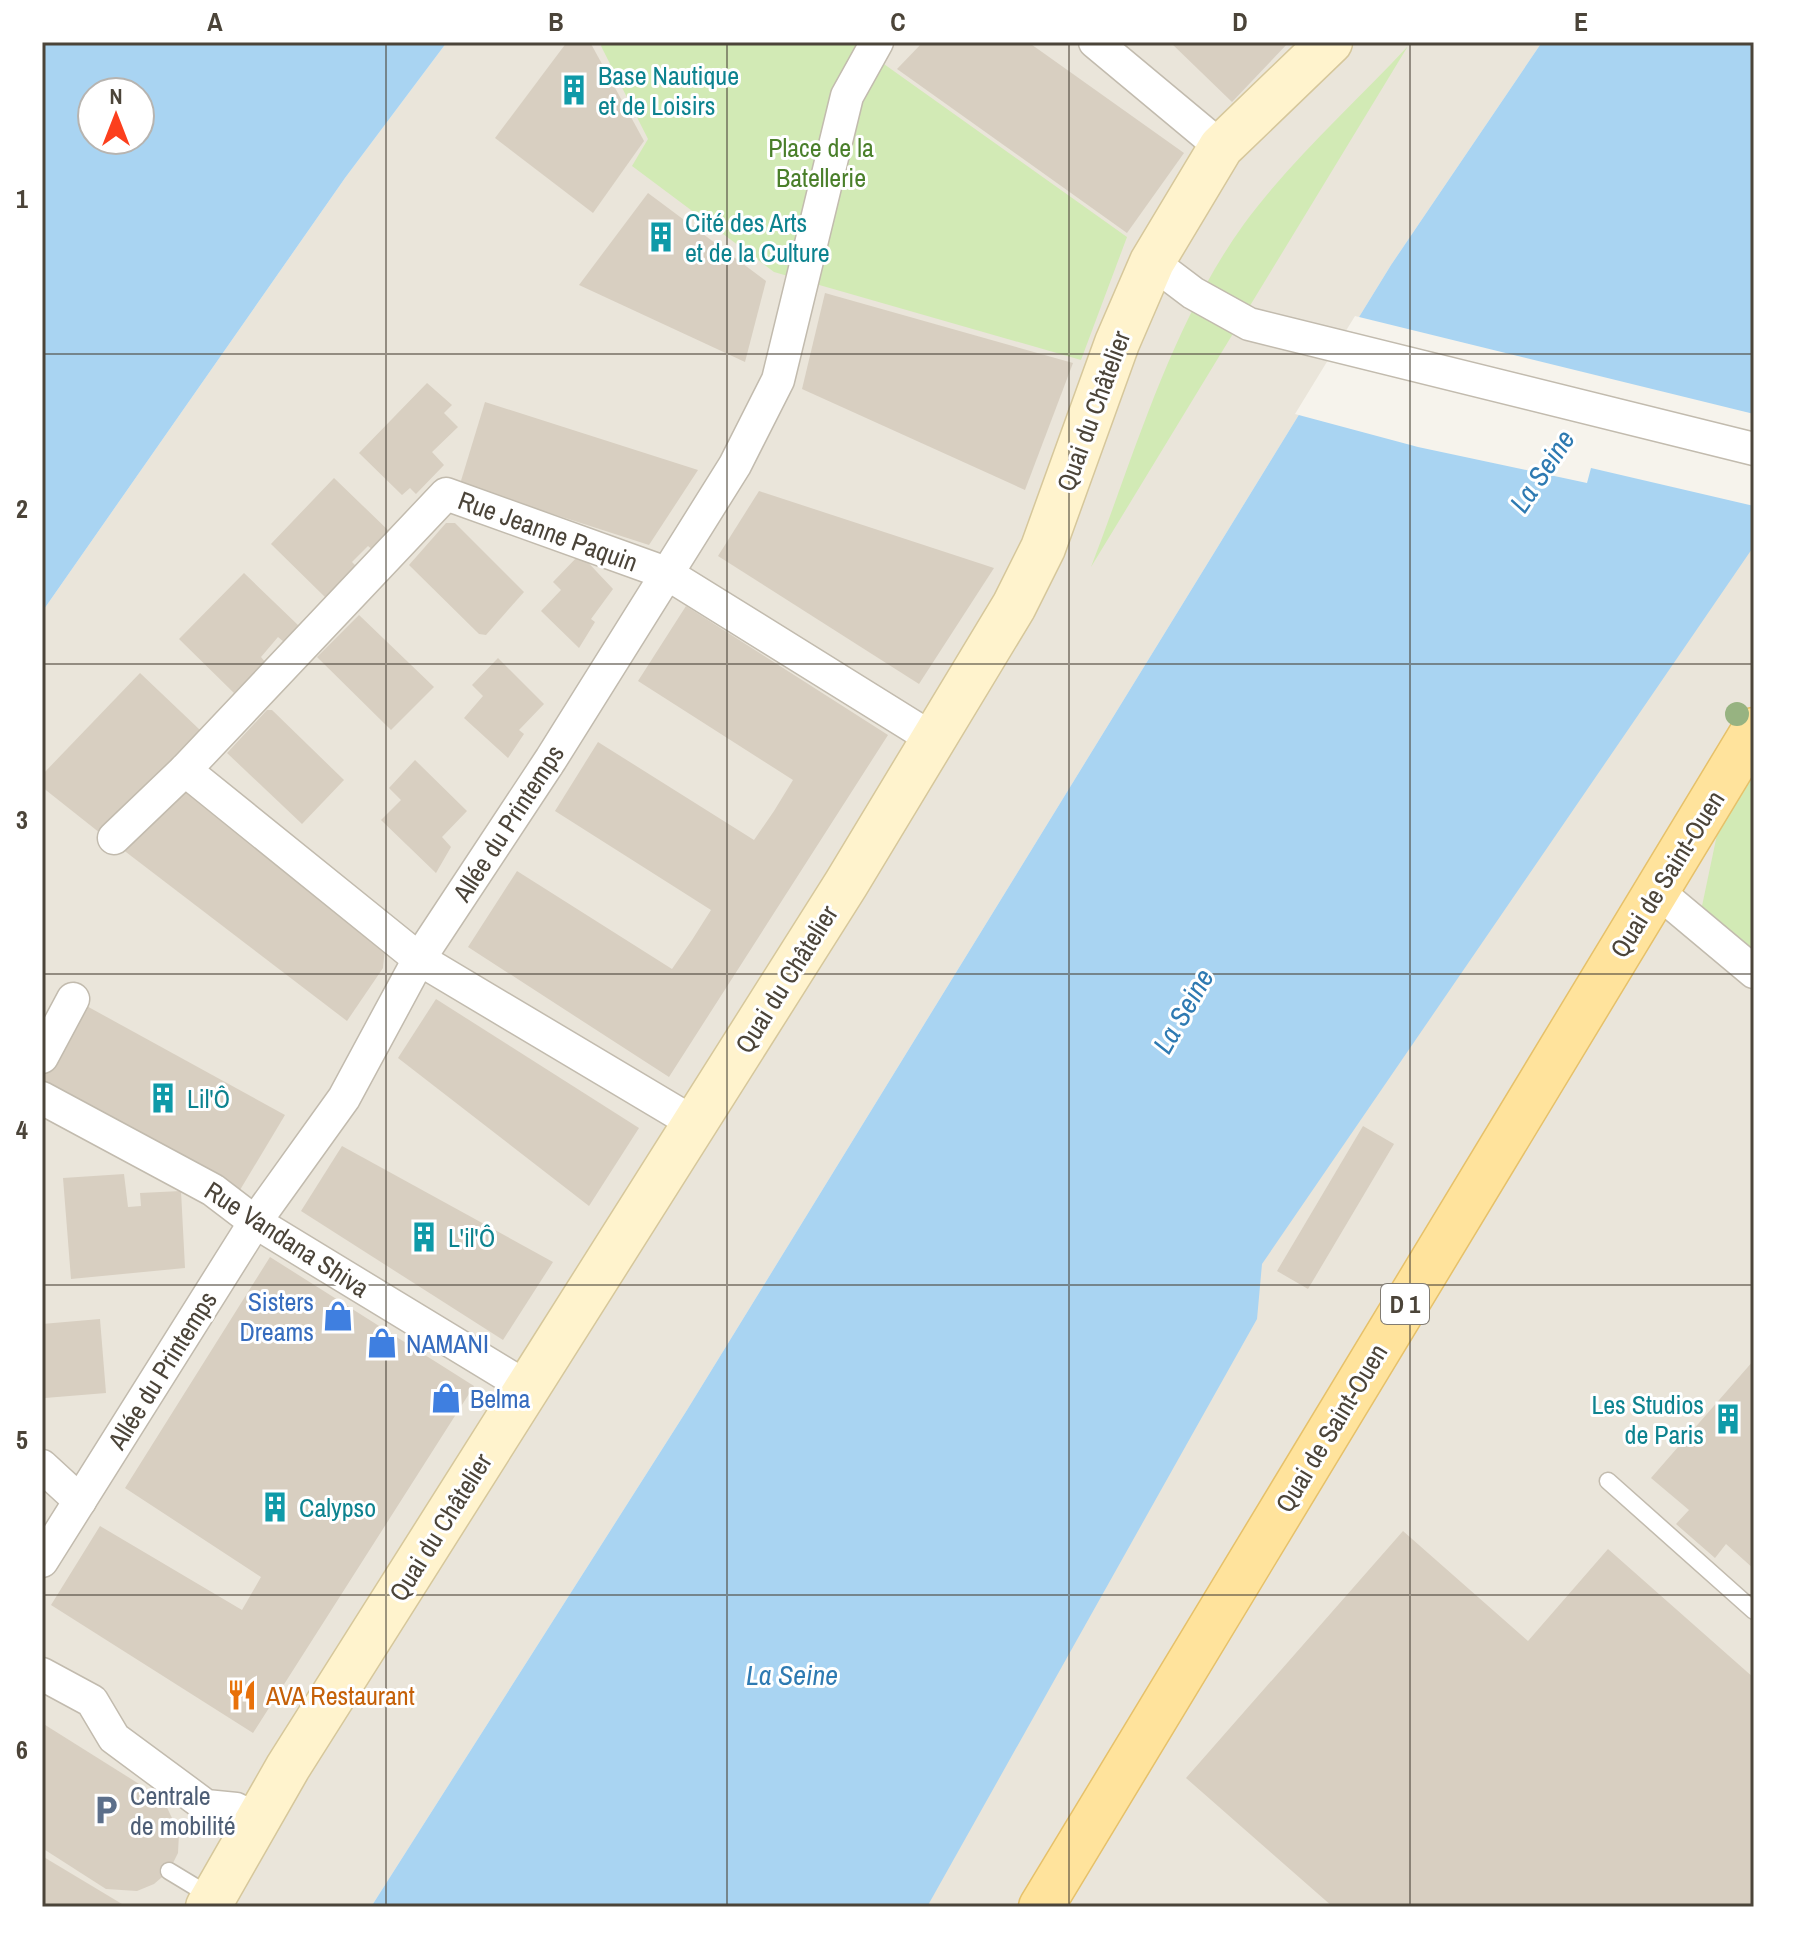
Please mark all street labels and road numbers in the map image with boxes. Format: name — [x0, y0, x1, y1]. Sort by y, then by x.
street label: Quai du Châtelier — [1048, 326, 1138, 496]
street label: Rue Jeanne Paquin — [453, 482, 643, 580]
street label: Allée du Printemps — [444, 738, 572, 909]
street label: Quai de Saint-Ouen — [1602, 784, 1732, 964]
street label: Quai du Châtelier — [727, 898, 845, 1060]
street label: Rue Vandana Shiva — [198, 1173, 376, 1305]
street label: Allée du Printemps — [99, 1284, 225, 1457]
road number: D 1 — [1381, 1284, 1429, 1324]
street label: Quai de Saint-Ouen — [1267, 1337, 1395, 1519]
street label: Quai du Châtelier — [381, 1446, 499, 1608]

